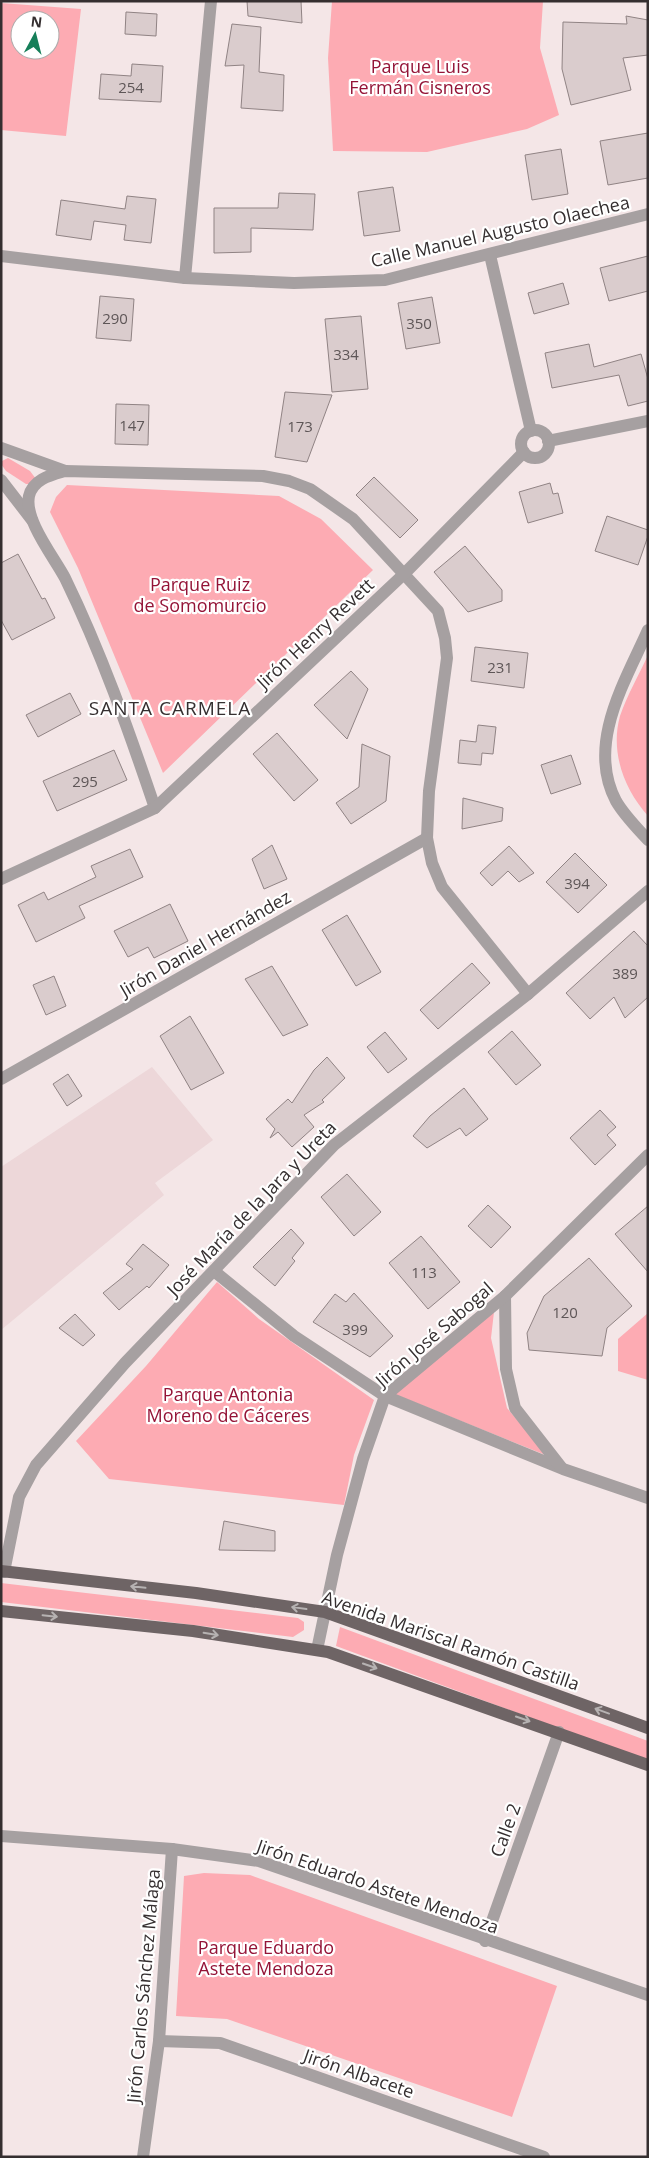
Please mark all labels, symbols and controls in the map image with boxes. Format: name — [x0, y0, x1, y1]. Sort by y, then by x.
north arrow — [10, 10, 60, 60]
text: N — [30, 11, 43, 32]
park label: Parque Luis Fermán Cisneros — [349, 54, 491, 99]
house number: 254 — [118, 77, 144, 97]
street label: Calle Manuel Augusto Olaechea — [368, 190, 632, 272]
house number: 290 — [102, 308, 128, 328]
house number: 350 — [406, 313, 432, 333]
house number: 334 — [333, 344, 359, 364]
house number: 147 — [119, 415, 145, 435]
house number: 173 — [287, 416, 313, 436]
park label: Parque Ruiz de Somomurcio — [133, 572, 267, 617]
street label: Jirón Henry Revett — [250, 572, 379, 695]
house number: 231 — [487, 657, 513, 677]
district label: SANTA CARMELA — [89, 695, 251, 721]
house number: 295 — [72, 771, 98, 791]
house number: 394 — [564, 873, 590, 893]
street label: Jirón Daniel Hernández — [113, 884, 295, 1003]
house number: 389 — [612, 963, 638, 983]
street label: José María de la Jara y Ureta — [160, 1115, 341, 1302]
house number: 113 — [411, 1262, 437, 1282]
street label: Jirón José Sabogal — [369, 1276, 498, 1393]
house number: 120 — [552, 1302, 578, 1322]
house number: 399 — [342, 1319, 368, 1339]
park label: Parque Antonia Moreno de Cáceres — [147, 1382, 309, 1427]
one-way arrow — [131, 1582, 147, 1592]
street label: Avenida Mariscal Ramón Castilla — [319, 1585, 583, 1695]
one-way arrow — [292, 1603, 308, 1613]
one-way arrow — [41, 1611, 57, 1621]
one-way arrow — [203, 1629, 219, 1639]
one-way arrow — [362, 1662, 377, 1671]
one-way arrow — [595, 1706, 610, 1715]
one-way arrow — [515, 1715, 531, 1725]
street label: Calle 2 — [484, 1800, 526, 1860]
street label: Jirón Eduardo Astete Mendoza — [252, 1833, 502, 1939]
street label: Jirón Carlos Sánchez Málaga — [121, 1868, 165, 2106]
park label: Parque Eduardo Astete Mendoza — [198, 1935, 334, 1980]
street label: Jirón Albacete — [299, 2042, 418, 2103]

